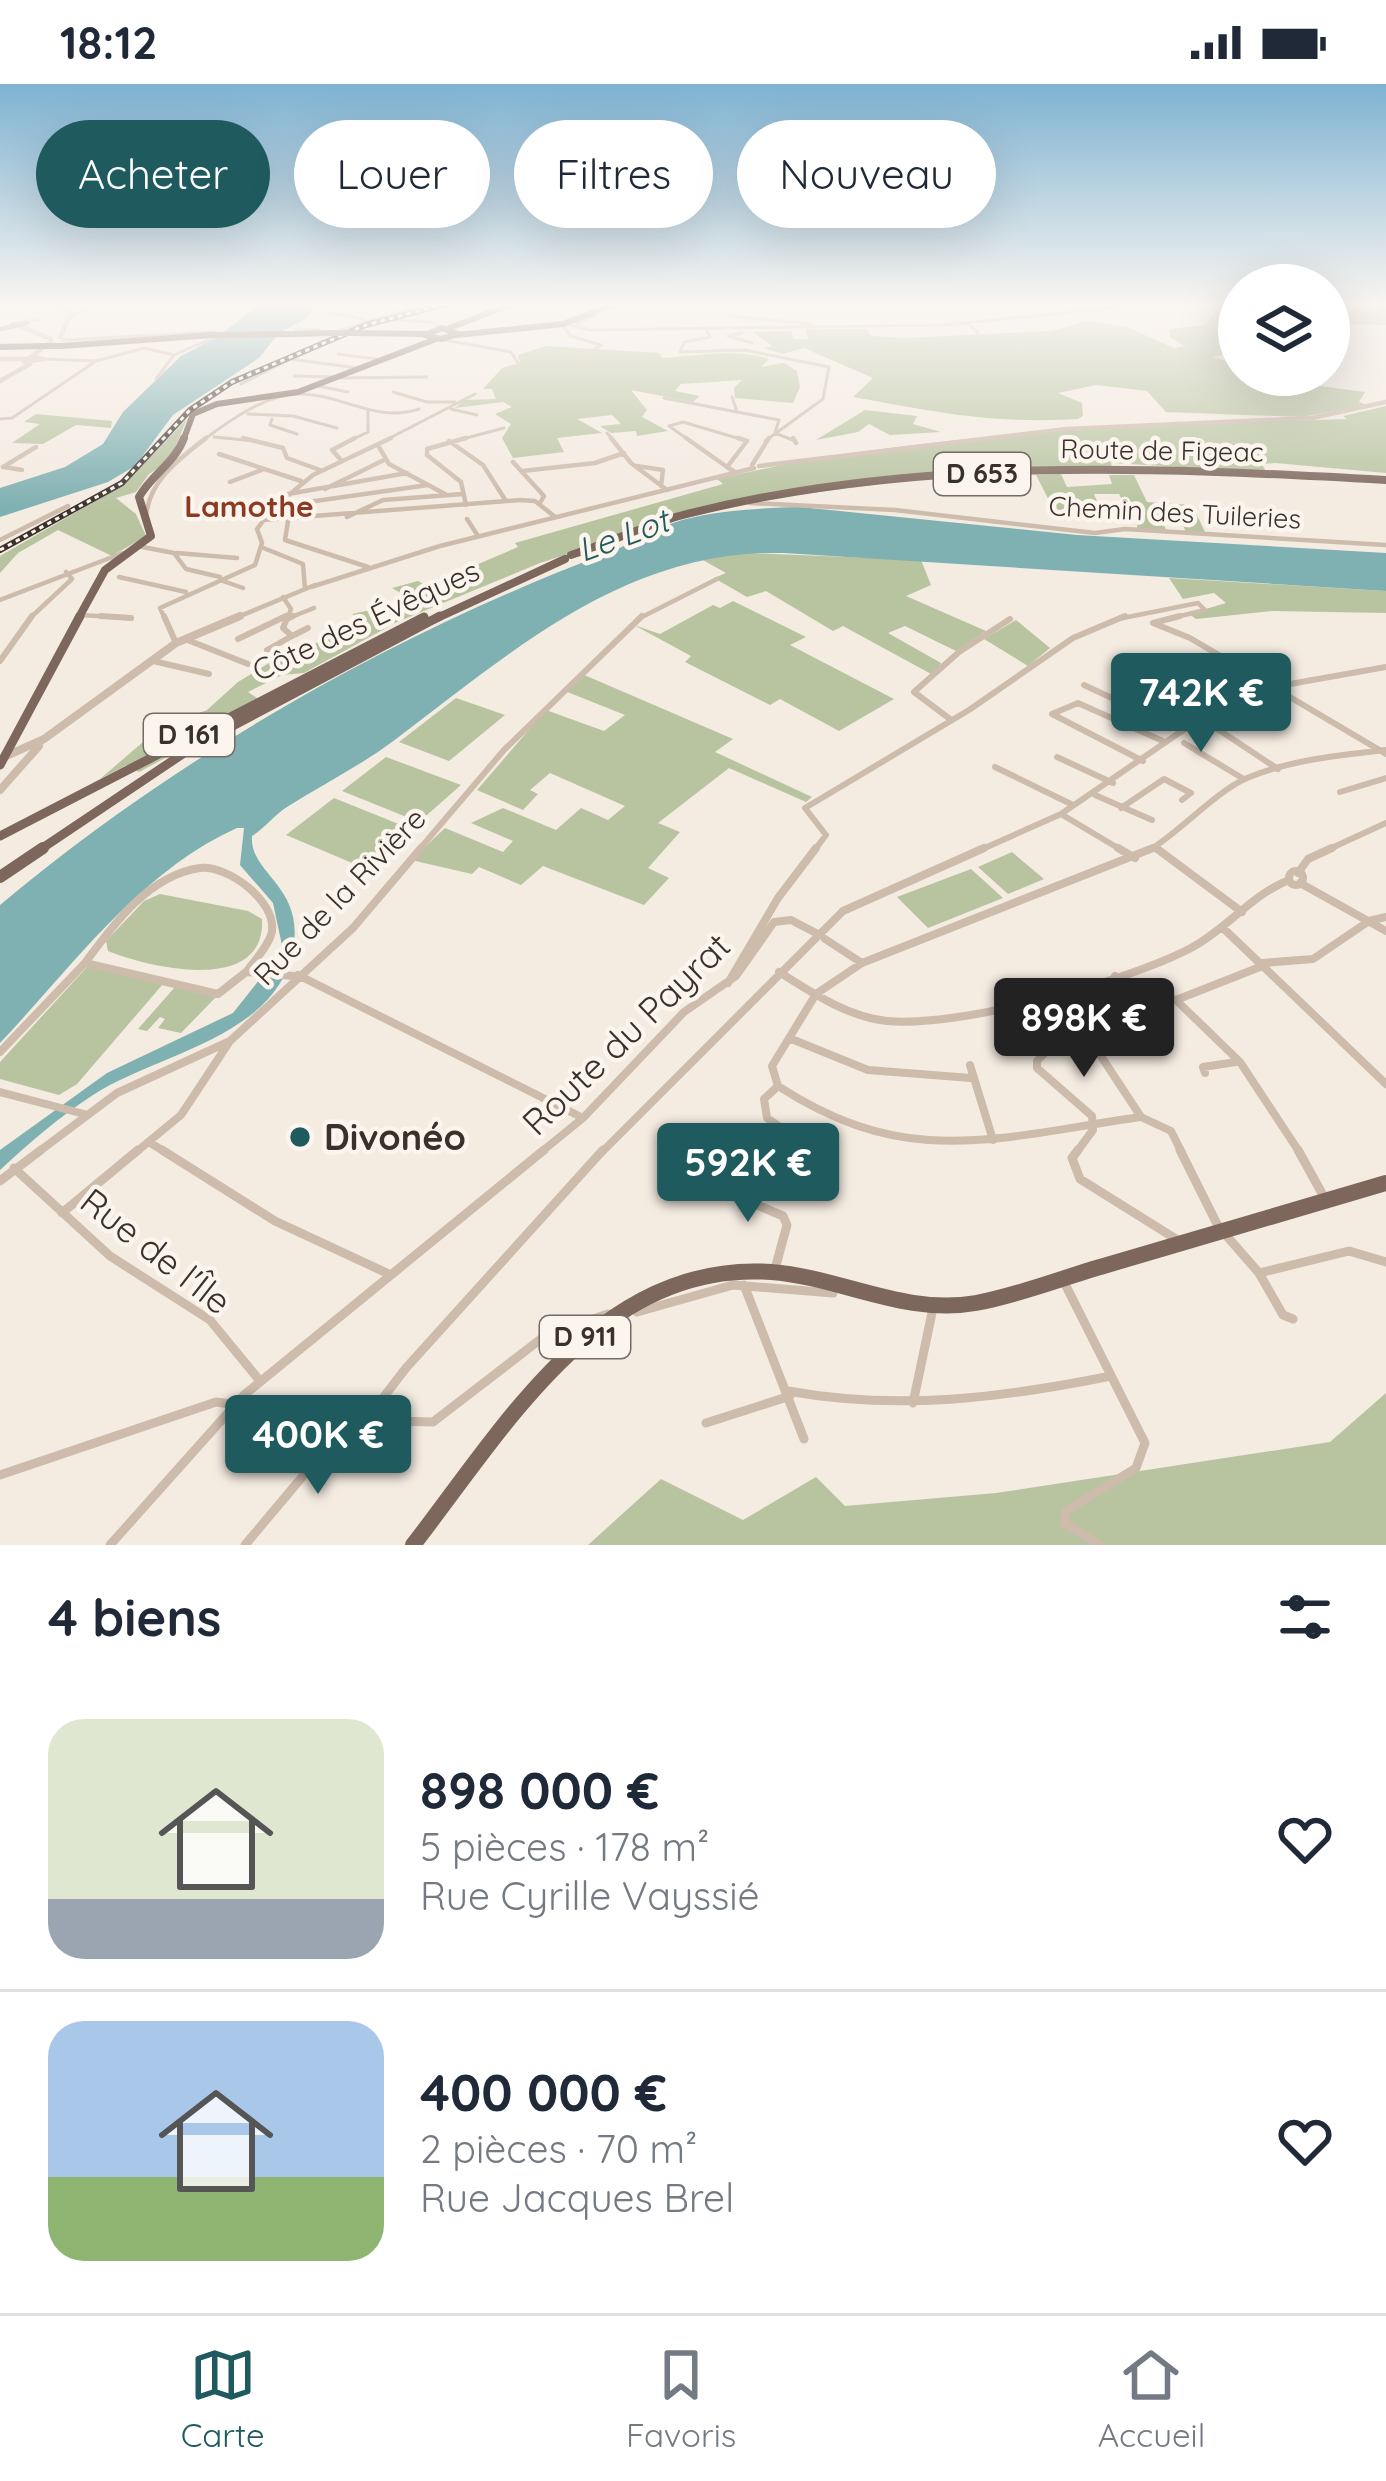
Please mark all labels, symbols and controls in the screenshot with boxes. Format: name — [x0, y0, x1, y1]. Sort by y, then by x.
text: 18:12 — [60, 14, 158, 70]
chip: Acheter — [36, 120, 270, 228]
chip: Louer — [294, 120, 490, 228]
chip: Filtres — [514, 120, 713, 228]
chip: Nouveau — [737, 120, 996, 228]
map controls — [1218, 264, 1350, 396]
button: layers — [1218, 264, 1350, 396]
street label: Route de Figeac — [1060, 431, 1264, 469]
road number: D 653 — [934, 453, 1030, 495]
district label: Lamothe — [184, 487, 314, 525]
street label: Chemin des Tuileries — [1048, 488, 1302, 536]
water label: Le Lot — [572, 498, 678, 570]
street label: Côte des Évêques — [246, 551, 485, 689]
pin: 742K € — [1103, 653, 1299, 755]
text: 742K € — [1138, 667, 1264, 716]
road number: D 161 — [144, 714, 234, 756]
street label: Rue de la Rivière — [245, 800, 434, 993]
street label: Route du Payrat — [512, 923, 739, 1144]
pin: 898K € — [986, 978, 1182, 1080]
text: 898K € — [1021, 992, 1147, 1041]
place label: Divonéo — [324, 1114, 466, 1159]
pin: 592K € — [650, 1123, 846, 1225]
marker: Divonéo — [287, 1124, 313, 1150]
text: 592K € — [684, 1137, 812, 1186]
street label: Rue de l'Île — [72, 1178, 241, 1323]
road number: D 911 — [540, 1316, 630, 1358]
pin: 400K € — [220, 1395, 416, 1497]
text: 400K € — [252, 1409, 384, 1458]
icon: filters — [1272, 1584, 1338, 1650]
text: 4 biens — [48, 1585, 221, 1649]
text: 898 000 € — [420, 1758, 659, 1822]
icon: home — [144, 1767, 288, 1911]
icon: heart — [1272, 1806, 1338, 1872]
text: 5 pièces · 178 m² — [420, 1822, 709, 1871]
text: Rue Cyrille Vayssié — [420, 1871, 760, 1920]
text: 400 000 € — [420, 2060, 667, 2124]
icon: home — [144, 2069, 288, 2213]
icon: heart — [1272, 2108, 1338, 2174]
text: 2 pièces · 70 m² — [420, 2124, 698, 2173]
text: Rue Jacques Brel — [420, 2173, 734, 2222]
tab: Carte — [181, 2342, 265, 2455]
tab: Favoris — [626, 2342, 736, 2455]
tab: Accueil — [1098, 2342, 1205, 2455]

